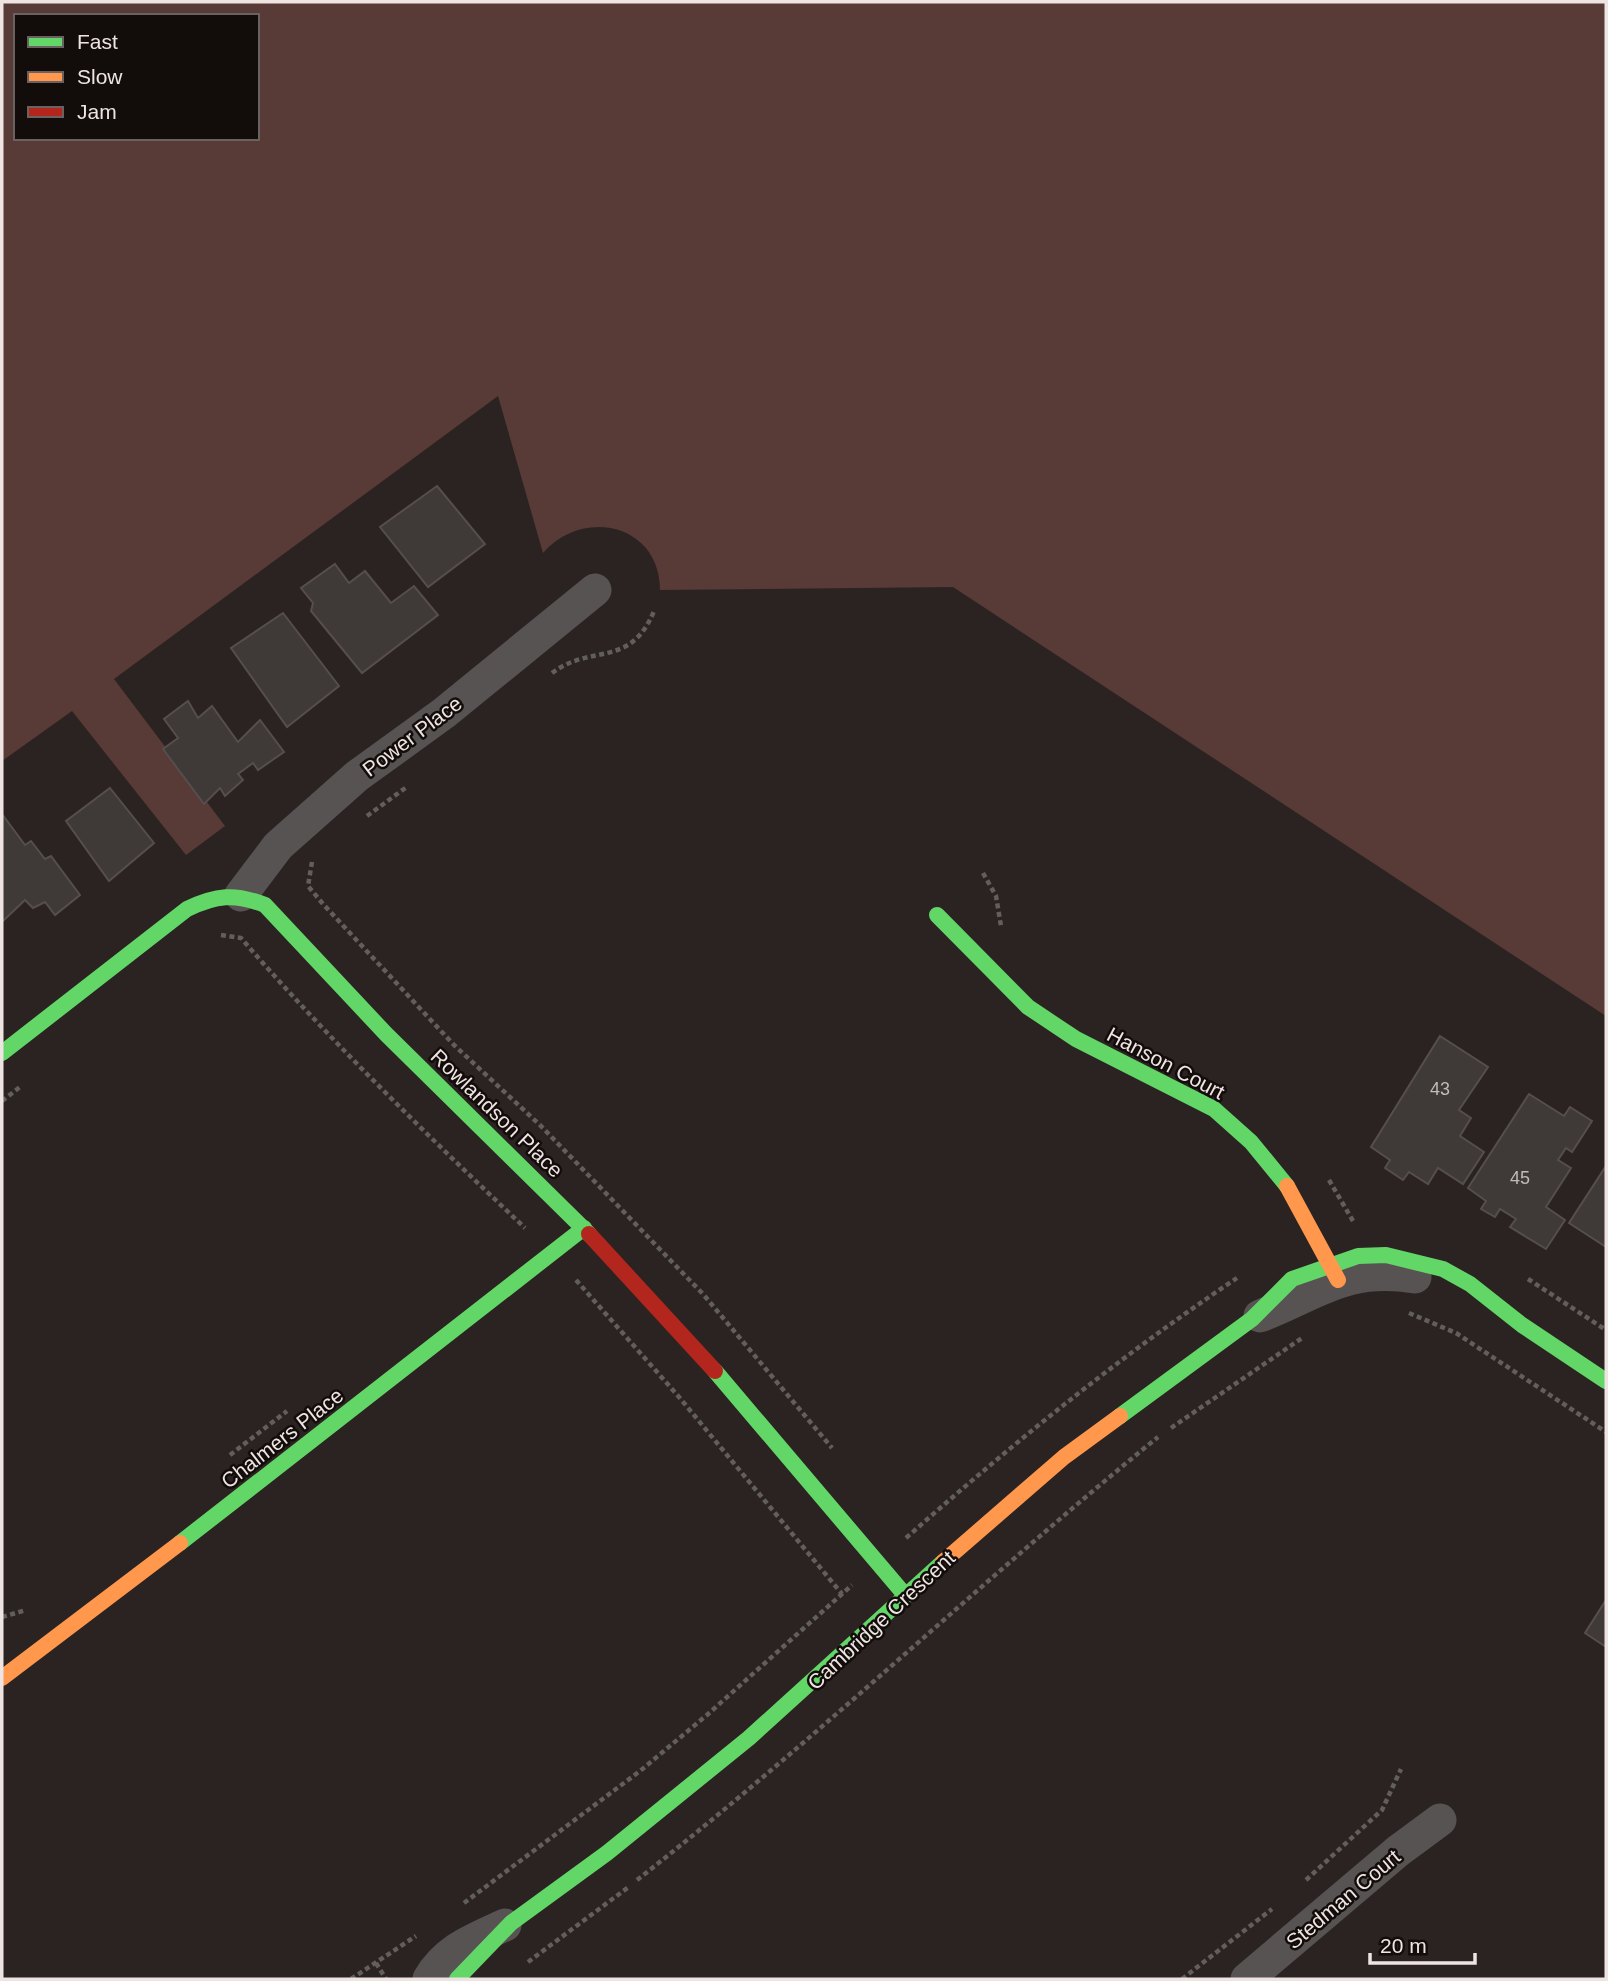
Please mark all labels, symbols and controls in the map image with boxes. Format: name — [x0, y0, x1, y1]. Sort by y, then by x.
legend — [14, 14, 259, 140]
text: Fast — [77, 30, 118, 53]
text: Slow — [77, 65, 123, 88]
text: Jam — [77, 100, 117, 123]
street label: Power Place — [358, 691, 466, 781]
street label: Hanson Court — [1103, 1022, 1229, 1104]
street label: Rowlandson Place — [426, 1044, 568, 1182]
house number: 43 — [1430, 1079, 1450, 1099]
house number: 45 — [1510, 1168, 1530, 1188]
street label: Chalmers Place — [217, 1383, 347, 1493]
street label: Cambridge Crescent — [803, 1546, 959, 1694]
street label: Stedman Court — [1282, 1845, 1405, 1953]
scale bar — [1370, 1922, 1475, 1966]
text: 20 m — [1380, 1934, 1427, 1957]

